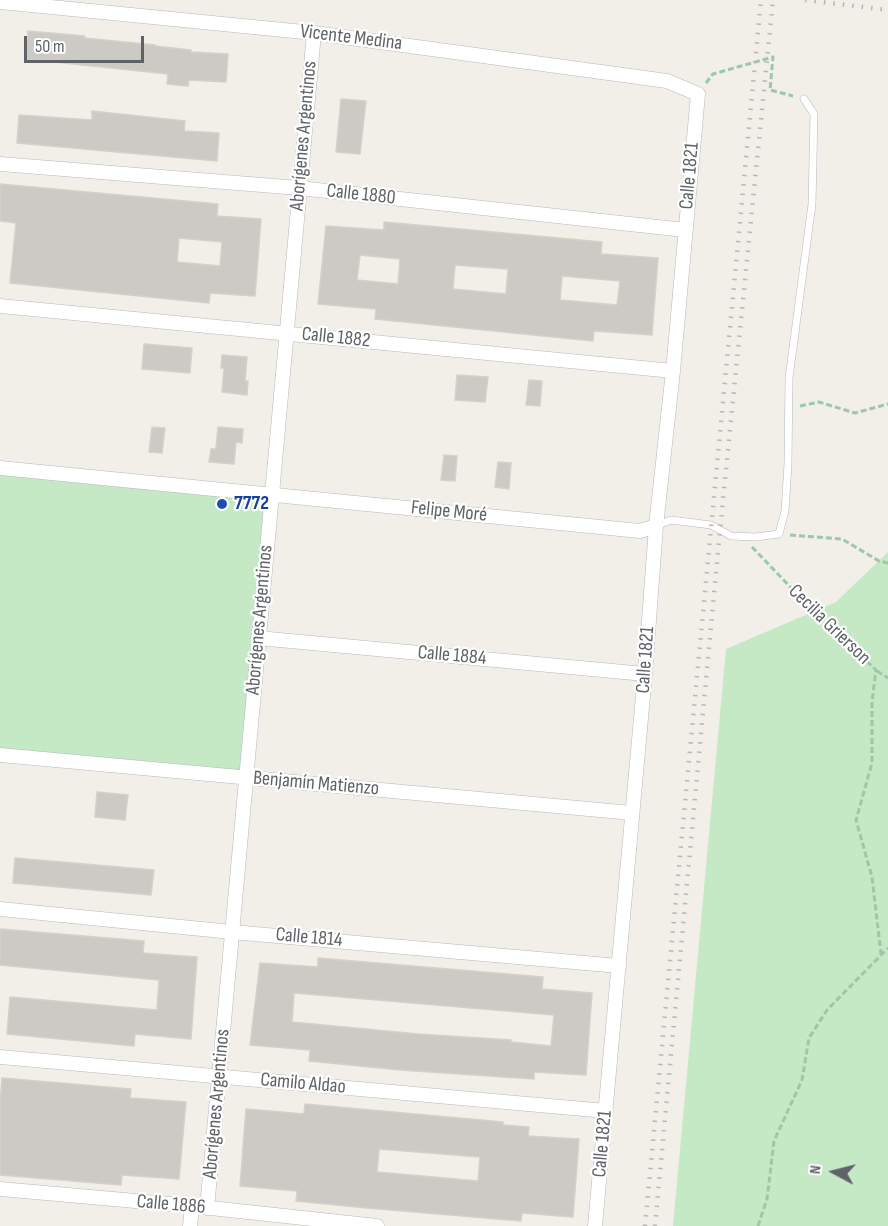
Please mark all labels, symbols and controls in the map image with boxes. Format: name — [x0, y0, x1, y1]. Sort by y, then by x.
street label: Vicente Medina — [299, 20, 403, 56]
scale bar — [27, 24, 147, 62]
text: 50 m — [35, 36, 65, 57]
street label: Aborígenes Argentinos — [285, 60, 323, 212]
street label: Calle 1821 — [675, 142, 705, 210]
street label: Calle 1880 — [325, 179, 397, 211]
street label: Calle 1882 — [301, 322, 371, 354]
place label: 7772 — [234, 492, 269, 516]
street label: Felipe Moré — [410, 496, 488, 528]
marker: 7772 — [215, 497, 229, 511]
street label: Aborígenes Argentinos — [241, 544, 279, 696]
street label: Cecilia Grierson — [783, 580, 875, 670]
street label: Calle 1821 — [632, 626, 660, 694]
street label: Calle 1884 — [417, 641, 487, 671]
street label: Benjamín Matienzo — [252, 767, 380, 801]
street label: Calle 1814 — [275, 923, 343, 953]
street label: Aborígenes Argentinos — [198, 1028, 236, 1180]
street label: Camilo Aldao — [259, 1068, 347, 1100]
street label: Calle 1821 — [588, 1110, 618, 1178]
north arrow — [804, 1142, 864, 1202]
text: N — [806, 1164, 826, 1175]
street label: Calle 1886 — [136, 1190, 206, 1220]

